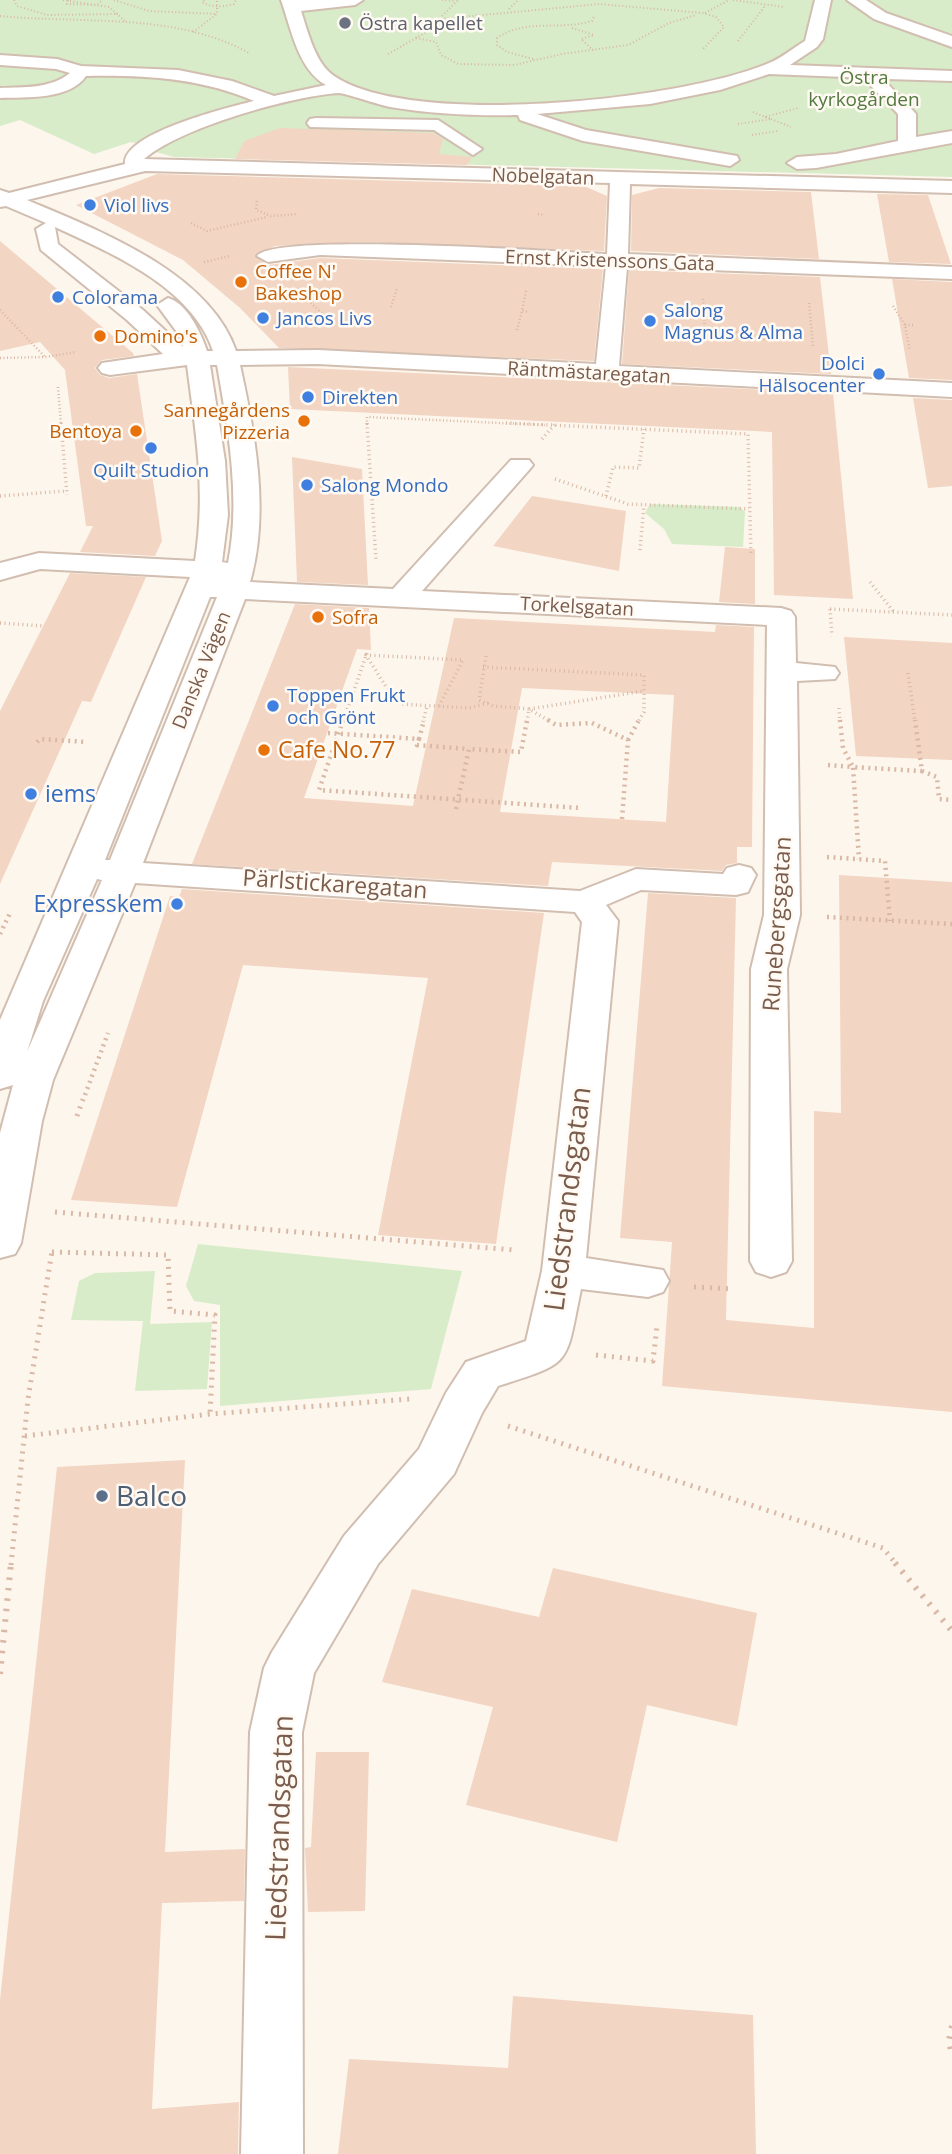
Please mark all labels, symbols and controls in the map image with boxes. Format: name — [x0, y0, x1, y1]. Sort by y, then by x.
place label: Östra kapellet — [359, 10, 483, 36]
marker: Östra kapellet — [337, 15, 353, 31]
park label: Östra kyrkogården — [808, 64, 920, 112]
street label: Nobelgatan — [491, 161, 595, 191]
place label: Viol livs — [104, 192, 169, 218]
marker: Viol livs — [82, 197, 98, 213]
street label: Ernst Kristenssons Gata — [505, 243, 715, 277]
place label: Coffee N' Bakeshop — [255, 258, 342, 306]
marker: Coffee N' Bakeshop — [233, 274, 249, 290]
place label: Colorama — [72, 284, 158, 310]
marker: Colorama — [50, 289, 66, 305]
place label: Salong Magnus & Alma — [664, 297, 803, 345]
place label: Jancos Livs — [275, 305, 372, 331]
marker: Jancos Livs — [255, 310, 271, 326]
marker: Salong Magnus & Alma — [642, 313, 658, 329]
place label: Domino's — [114, 323, 198, 349]
marker: Domino's — [92, 328, 108, 344]
place label: Dolci Hälsocenter — [759, 350, 865, 398]
street label: Räntmästaregatan — [507, 355, 671, 389]
marker: Dolci Hälsocenter — [871, 366, 887, 382]
place label: Direkten — [322, 384, 398, 410]
marker: Direkten — [300, 389, 316, 405]
place label: Sannegårdens Pizzeria — [163, 397, 290, 445]
marker: Sannegårdens Pizzeria — [296, 413, 312, 429]
place label: Bentoya — [49, 418, 122, 444]
marker: Bentoya — [128, 423, 144, 439]
marker: Quilt Studion — [143, 440, 159, 456]
place label: Quilt Studion — [93, 457, 209, 483]
place label: Salong Mondo — [321, 472, 448, 498]
marker: Salong Mondo — [299, 477, 315, 493]
street label: Torkelsgatan — [519, 590, 635, 622]
place label: Sofra — [332, 604, 379, 630]
street label: Danska Vägen — [166, 607, 236, 733]
marker: Sofra — [310, 609, 326, 625]
place label: Toppen Frukt och Grönt — [287, 682, 406, 730]
marker: Toppen Frukt och Grönt — [265, 698, 281, 714]
place label: Cafe No.77 — [278, 733, 395, 765]
marker: Cafe No.77 — [256, 742, 272, 758]
place label: iems — [45, 777, 96, 809]
marker: iems — [23, 786, 39, 802]
street label: Runebergsgatan — [754, 835, 798, 1013]
street label: Pärlstickaregatan — [242, 861, 429, 905]
place label: Expresskem — [34, 887, 163, 919]
marker: Expresskem — [169, 896, 185, 912]
street label: Liedstrandsgatan — [533, 1084, 599, 1313]
place label: Balco — [116, 1476, 187, 1514]
marker: Balco — [94, 1488, 110, 1504]
street label: Liedstrandsgatan — [255, 1714, 301, 1942]

